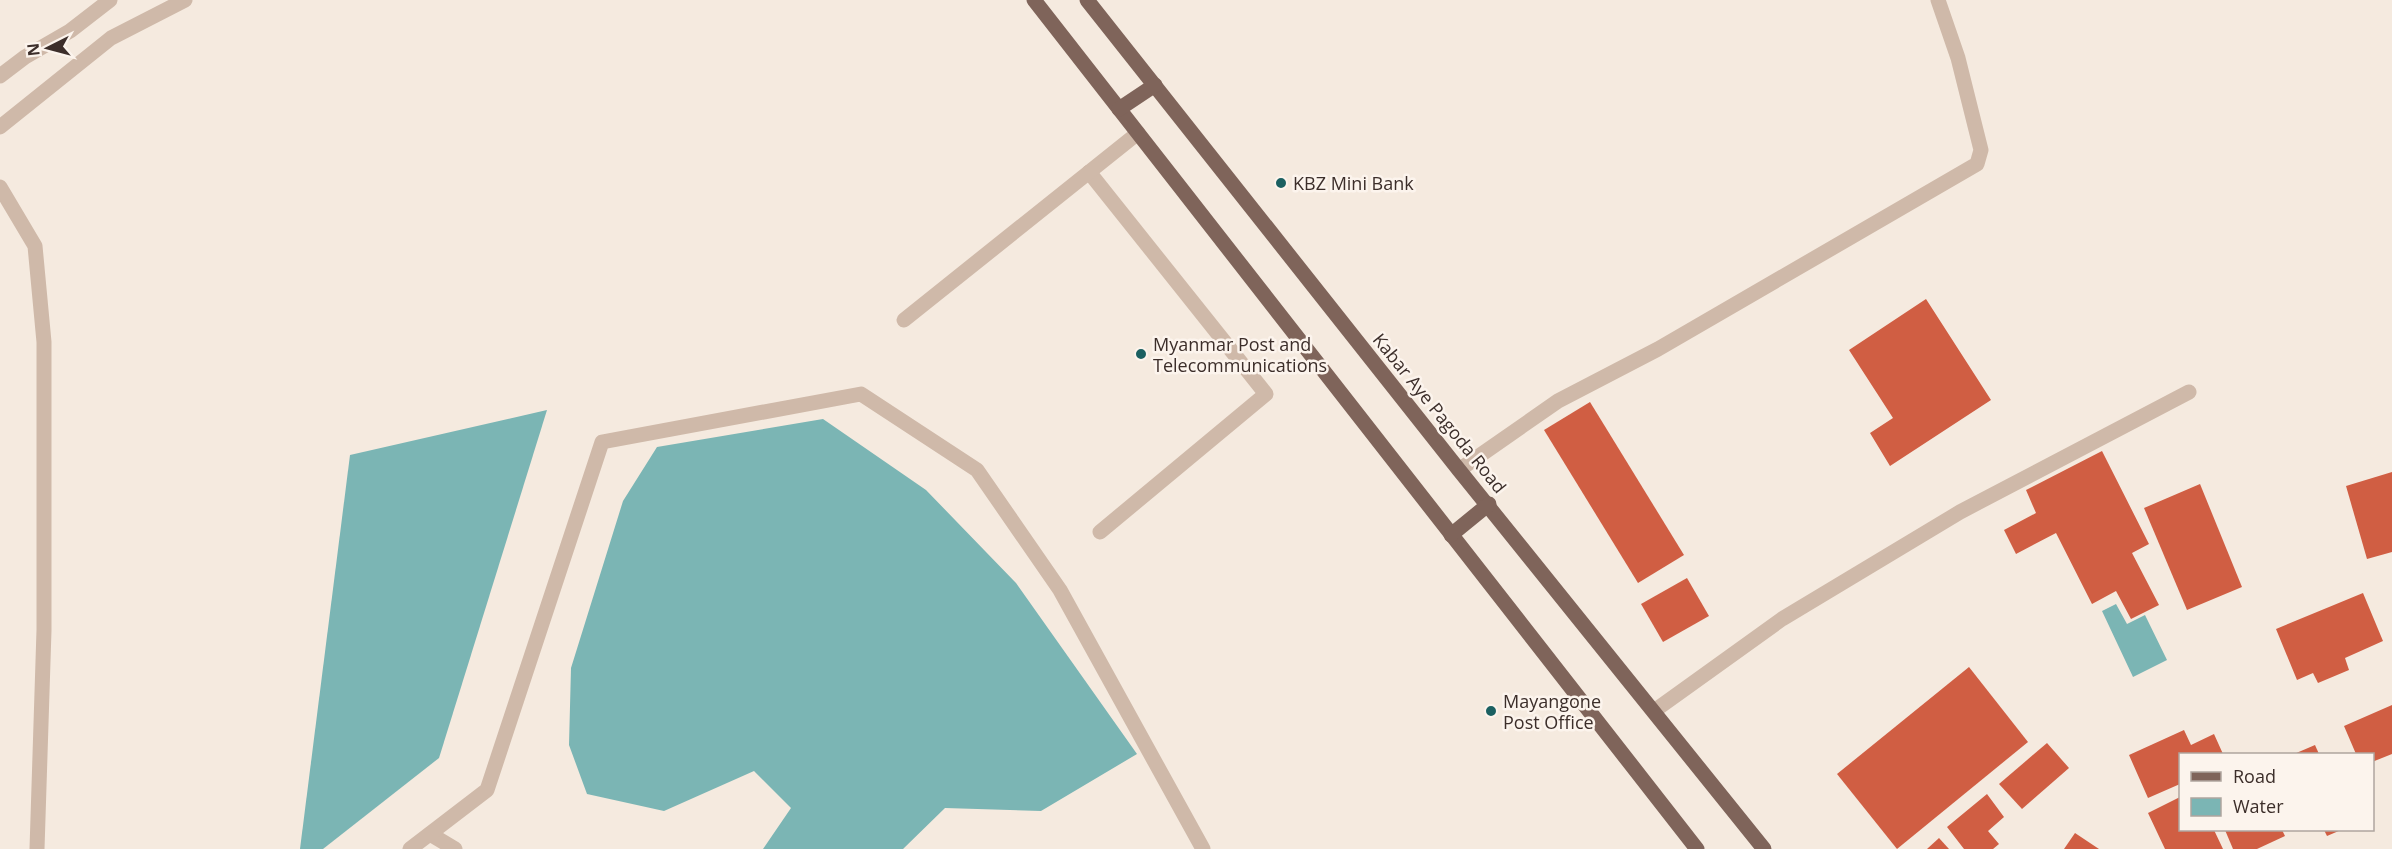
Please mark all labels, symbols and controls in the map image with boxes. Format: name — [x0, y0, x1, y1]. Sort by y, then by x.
north arrow — [18, 18, 78, 78]
text: N — [21, 42, 45, 57]
place label: KBZ Mini Bank — [1293, 171, 1414, 195]
marker: KBZ Mini Bank — [1274, 176, 1288, 190]
street label: Kabar Aye Pagoda Road — [1368, 328, 1512, 498]
place label: Myanmar Post and Telecommunications — [1153, 332, 1327, 377]
marker: Myanmar Post and Telecommunications — [1134, 347, 1148, 361]
place label: Mayangone Post Office — [1503, 689, 1601, 734]
marker: Mayangone Post Office — [1484, 704, 1498, 718]
legend — [2179, 753, 2374, 831]
text: Road — [2233, 764, 2276, 788]
text: Water — [2233, 794, 2284, 818]

